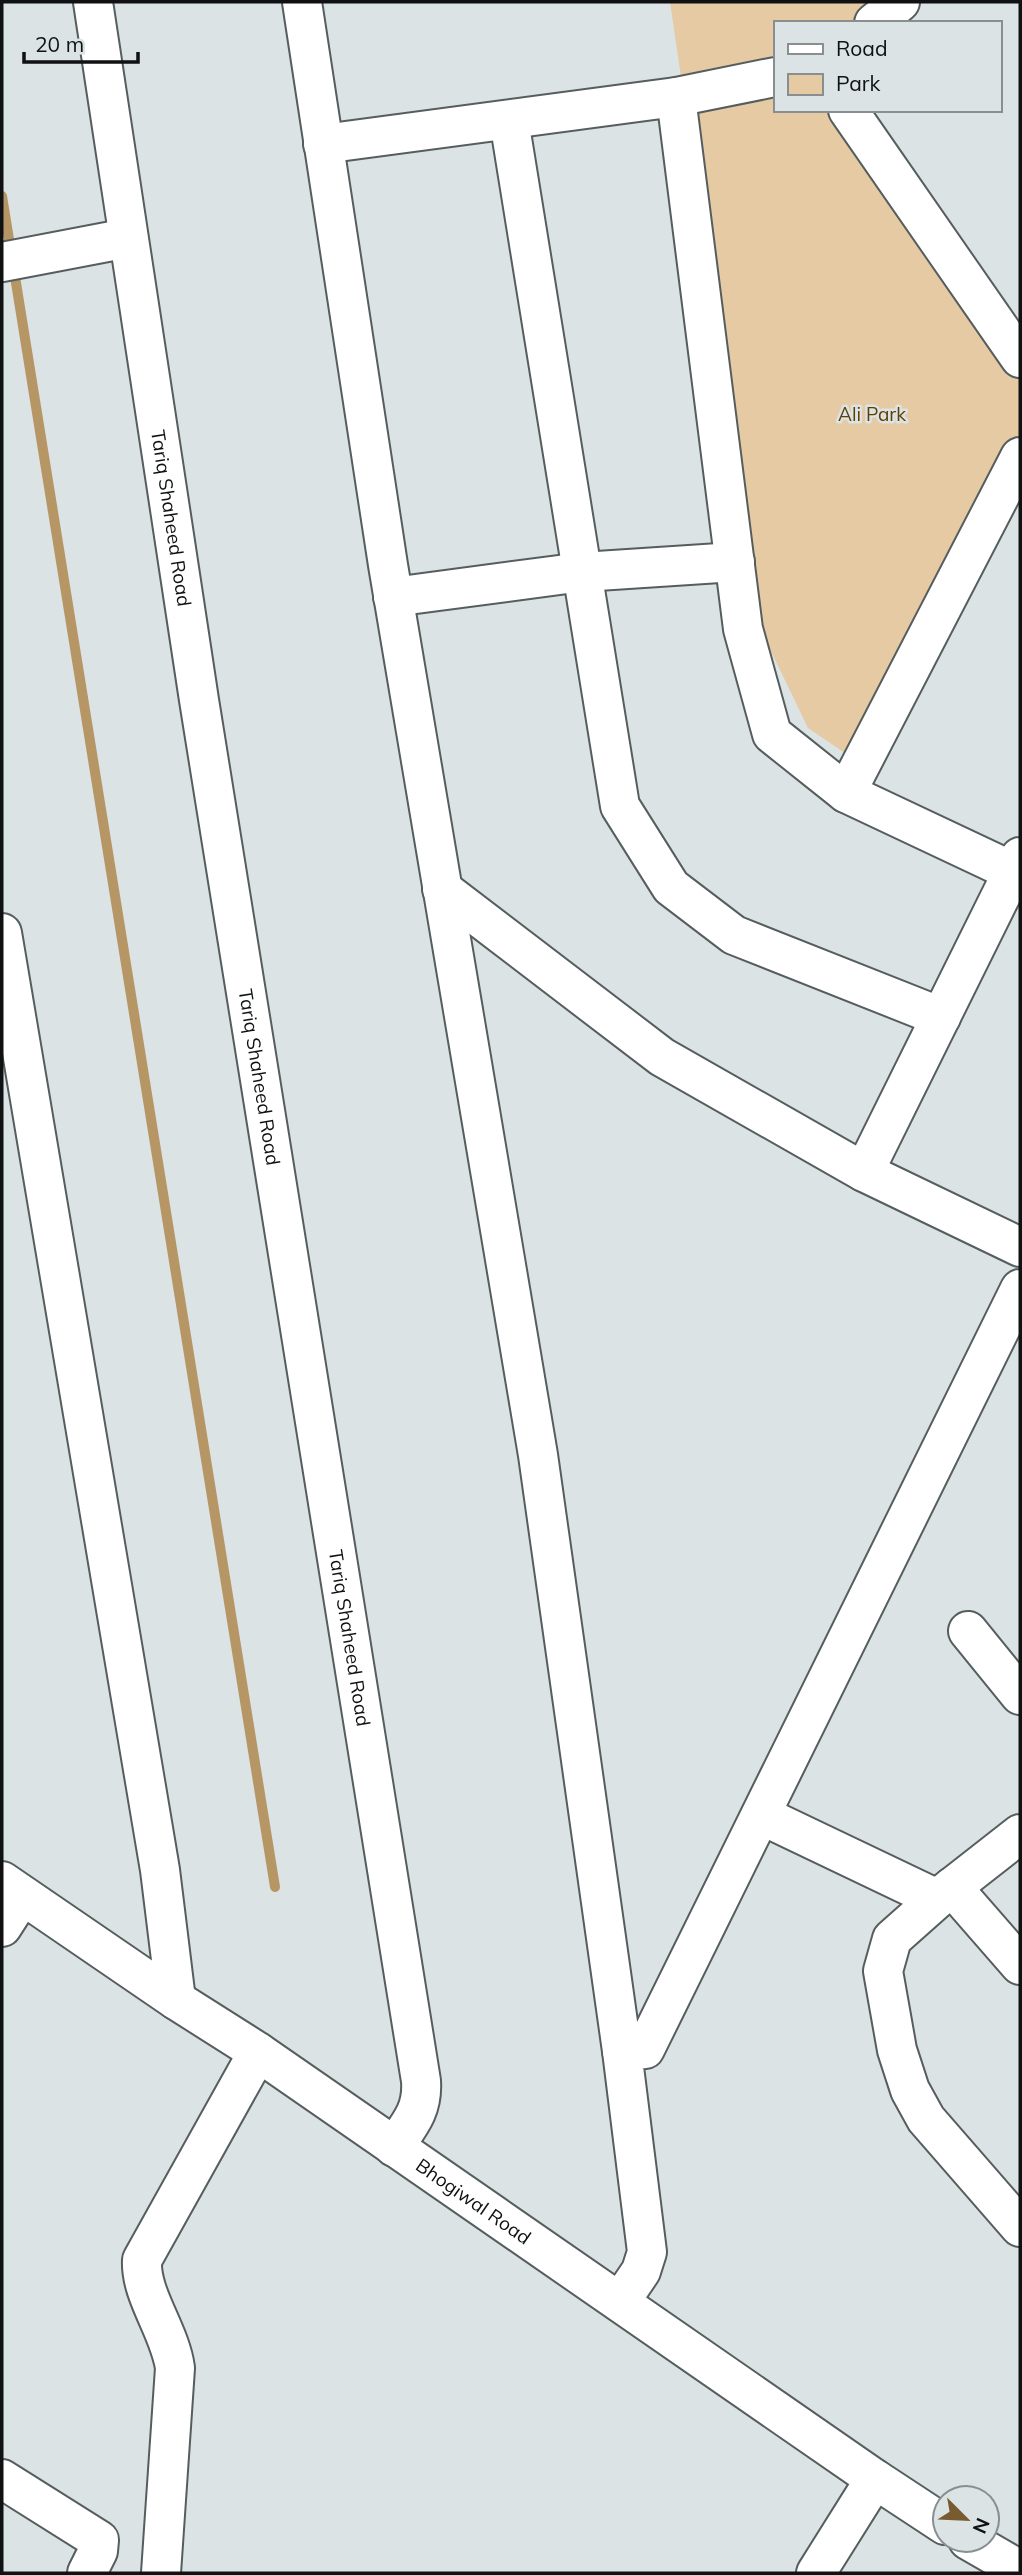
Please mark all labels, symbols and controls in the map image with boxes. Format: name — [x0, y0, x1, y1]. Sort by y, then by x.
scale bar — [24, 21, 138, 65]
legend — [774, 21, 1001, 112]
text: 20 m — [35, 31, 84, 57]
text: Road — [836, 35, 887, 61]
text: Park — [836, 70, 880, 96]
park label: Ali Park — [838, 402, 906, 426]
street label: Tariq Shaheed Road — [146, 428, 197, 608]
street label: Tariq Shaheed Road — [234, 987, 286, 1167]
street label: Tariq Shaheed Road — [324, 1548, 376, 1728]
street label: Bhogiwal Road — [411, 2153, 536, 2249]
north arrow — [931, 2484, 1001, 2554]
text: N — [968, 2514, 995, 2537]

